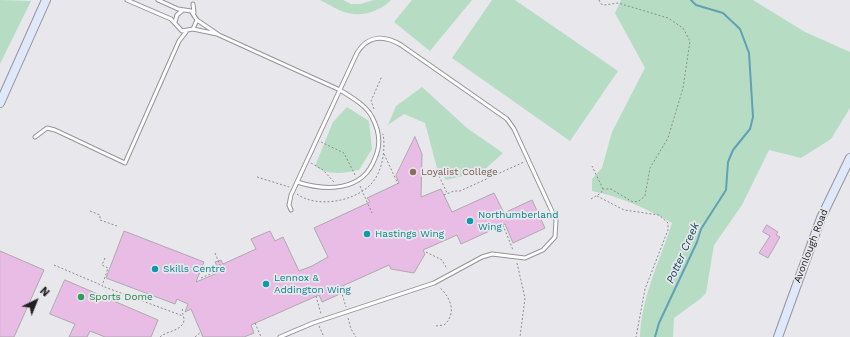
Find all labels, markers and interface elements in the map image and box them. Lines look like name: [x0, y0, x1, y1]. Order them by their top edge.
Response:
place label: Loyalist College: [421, 166, 498, 178]
marker: Loyalist College: [408, 167, 418, 177]
street label: Avonlough Road: [791, 207, 831, 285]
place label: Northumberland Wing: [478, 209, 558, 232]
marker: Northumberland Wing: [465, 216, 475, 226]
water label: Potter Creek: [664, 220, 702, 286]
place label: Hastings Wing: [375, 228, 444, 240]
marker: Hastings Wing: [362, 229, 372, 239]
place label: Skills Centre: [163, 263, 225, 275]
marker: Skills Centre: [150, 264, 160, 274]
place label: Lennox & Addington Wing: [274, 272, 351, 296]
marker: Lennox & Addington Wing: [261, 279, 271, 289]
north arrow: [16, 281, 56, 321]
text: N: [37, 284, 52, 299]
place label: Sports Dome: [89, 291, 153, 303]
marker: Sports Dome: [76, 292, 86, 302]

